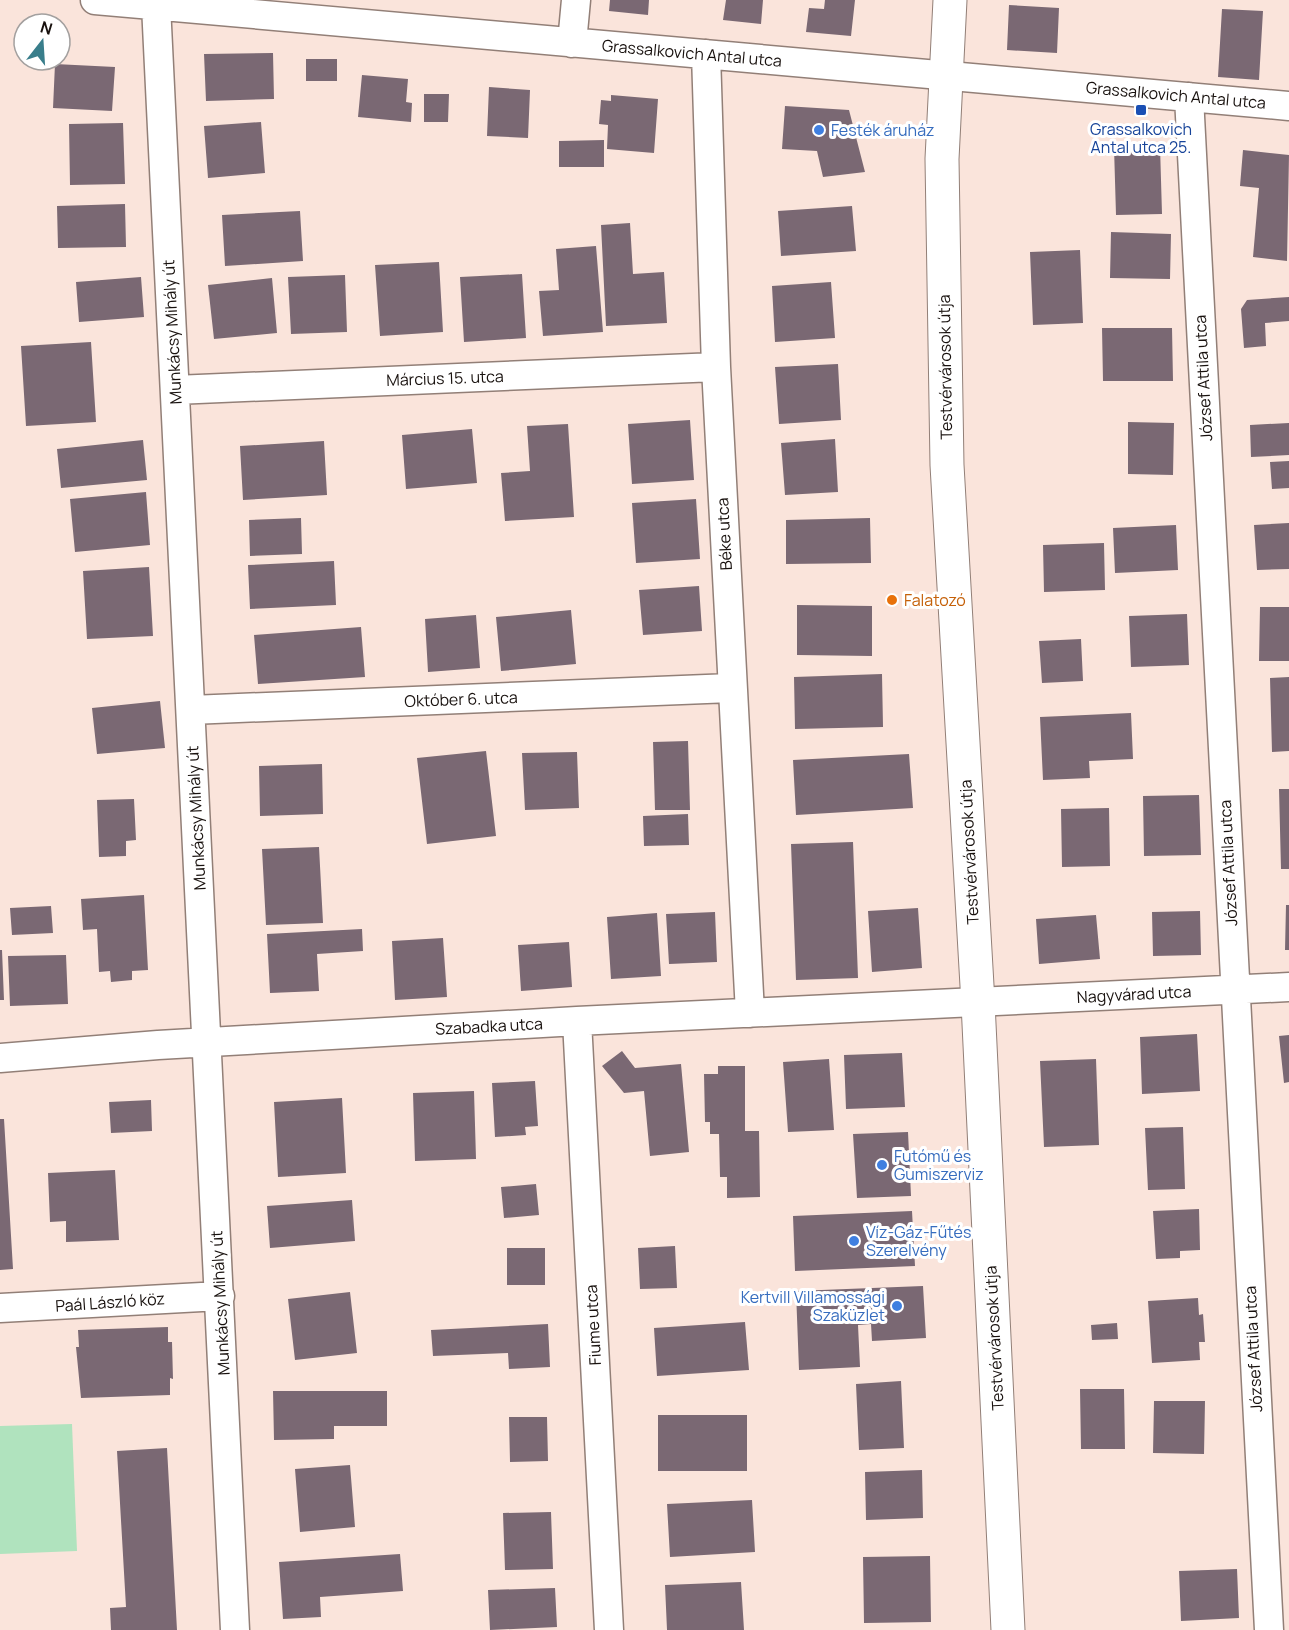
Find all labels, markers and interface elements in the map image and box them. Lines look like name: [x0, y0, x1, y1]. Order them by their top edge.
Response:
north arrow: [12, 12, 72, 72]
text: N: [38, 15, 55, 40]
street label: Grassalkovich Antal utca: [601, 34, 783, 72]
street label: Grassalkovich Antal utca: [1085, 76, 1267, 114]
marker: Grassalkovich Antal utca 25.: [1134, 103, 1148, 117]
place label: Grassalkovich Antal utca 25.: [1090, 118, 1192, 158]
place label: Festék áruház: [831, 119, 935, 141]
marker: Festék áruház: [812, 123, 826, 137]
street label: Munkácsy Mihály út: [157, 259, 187, 405]
street label: Testvérvárosok útja: [933, 294, 957, 440]
street label: József Attila utca: [1189, 314, 1217, 442]
street label: Március 15. utca: [386, 365, 504, 391]
street label: Béke utca: [711, 497, 737, 571]
place label: Falatozó: [904, 589, 966, 611]
marker: Falatozó: [885, 593, 899, 607]
street label: Október 6. utca: [404, 686, 518, 712]
street label: Munkácsy Mihály út: [181, 745, 211, 891]
street label: Testvérvárosok útja: [954, 779, 984, 925]
street label: József Attila utca: [1214, 799, 1242, 927]
street label: Nagyvárad utca: [1076, 980, 1192, 1008]
street label: Szabadka utca: [435, 1012, 543, 1040]
place label: Futómű és Gumiszerviz: [894, 1145, 984, 1185]
marker: Futómű és Gumiszerviz: [875, 1158, 889, 1172]
place label: Víz-Gáz-Fűtés Szerelvény: [866, 1221, 971, 1261]
street label: Munkácsy Mihály út: [205, 1230, 235, 1376]
marker: Víz-Gáz-Fűtés Szerelvény: [847, 1234, 861, 1248]
street label: Testvérvárosok útja: [979, 1265, 1009, 1411]
street label: Fiume utca: [580, 1284, 606, 1366]
street label: József Attila utca: [1239, 1285, 1267, 1413]
place label: Kertvill Villamossági Szaküzlet: [741, 1286, 885, 1326]
street label: Paál László köz: [54, 1287, 166, 1317]
marker: Kertvill Villamossági Szaküzlet: [890, 1299, 904, 1313]

